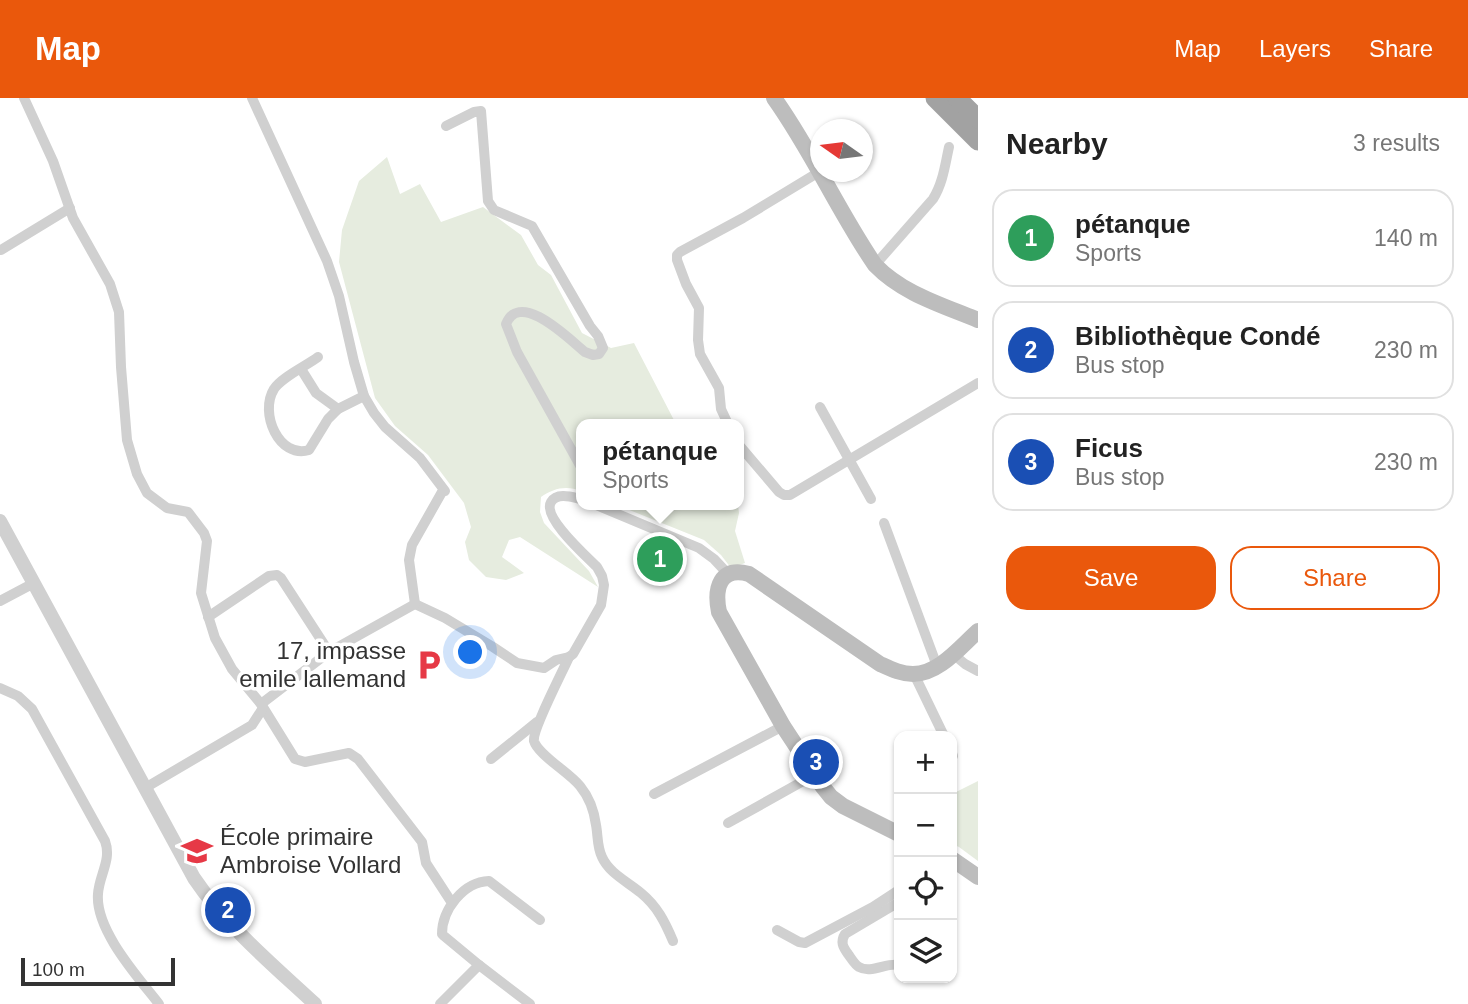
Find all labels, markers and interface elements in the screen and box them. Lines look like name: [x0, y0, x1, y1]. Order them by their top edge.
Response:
text: Map: [35, 30, 101, 67]
text: Map: [1174, 35, 1221, 62]
text: Layers: [1259, 35, 1331, 62]
text: Share: [1369, 35, 1433, 62]
north arrow: [810, 119, 873, 182]
text: Nearby: [1006, 127, 1108, 160]
text: 3 results: [1353, 130, 1440, 156]
text: pétanque: [1075, 209, 1191, 239]
text: 1: [1025, 225, 1037, 251]
text: 140 m: [1374, 225, 1438, 251]
text: Sports: [1075, 240, 1141, 266]
text: Bibliothèque Condé: [1075, 321, 1321, 351]
text: 2: [1025, 337, 1037, 363]
text: 230 m: [1374, 337, 1438, 363]
text: Bus stop: [1075, 352, 1165, 378]
popup: [576, 419, 744, 510]
text: Ficus: [1075, 433, 1143, 463]
text: pétanque: [602, 436, 718, 466]
text: 3: [1025, 449, 1037, 475]
text: 230 m: [1374, 449, 1438, 475]
text: Bus stop: [1075, 464, 1165, 490]
text: Sports: [602, 467, 669, 493]
pin: 1: [637, 533, 683, 585]
button: Save: [1006, 546, 1216, 610]
button: Share: [1230, 546, 1440, 610]
your location: [453, 635, 487, 669]
place label: 17, impasse emile lallemand: [239, 637, 406, 692]
parking icon: 17, impasse emile lallemand: [412, 648, 446, 682]
map controls: [894, 731, 957, 983]
button: +: [894, 731, 957, 794]
pin: 3: [793, 736, 839, 788]
button: −: [894, 794, 957, 857]
place label: École primaire Ambroise Vollard: [220, 823, 401, 878]
school or university icon: École primaire Ambroise Vollard: [180, 834, 214, 868]
button: locate: [894, 857, 957, 920]
pin: 2: [205, 884, 251, 936]
button: layers: [894, 920, 957, 983]
scale bar: [21, 955, 175, 987]
text: 100 m: [32, 959, 85, 980]

